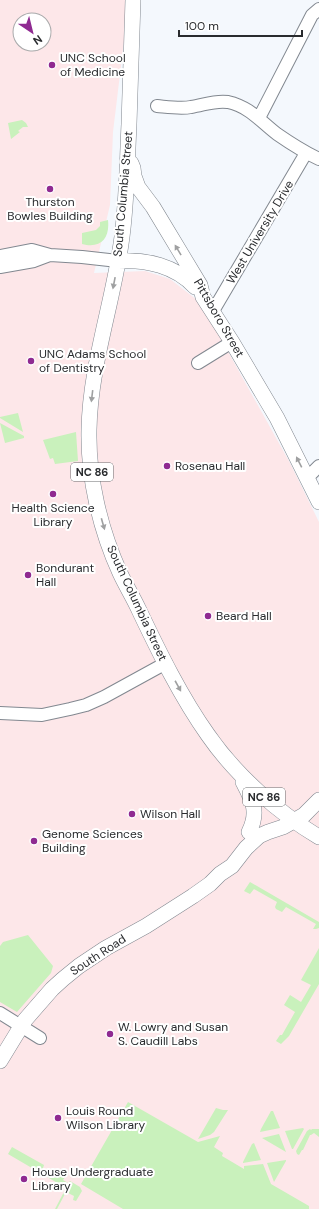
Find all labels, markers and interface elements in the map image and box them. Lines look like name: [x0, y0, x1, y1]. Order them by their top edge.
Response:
north arrow: [12, 12, 52, 52]
scale bar: [179, 12, 302, 38]
text: 100 m: [185, 18, 219, 34]
text: N: [30, 32, 45, 48]
place label: UNC School of Medicine: [60, 50, 126, 80]
marker: UNC School of Medicine: [47, 60, 57, 70]
street label: South Columbia Street: [110, 130, 136, 257]
street label: West University Drive: [223, 177, 297, 287]
marker: Thurston Bowles Building: [45, 184, 55, 194]
place label: Thurston Bowles Building: [7, 194, 93, 224]
one-way arrow: [175, 244, 182, 256]
street label: Pittsboro Street: [190, 276, 248, 361]
one-way arrow: [111, 277, 117, 289]
place label: UNC Adams School of Dentistry: [39, 346, 146, 376]
marker: UNC Adams School of Dentistry: [26, 356, 36, 366]
one-way arrow: [89, 390, 95, 402]
one-way arrow: [296, 456, 302, 468]
place label: Rosenau Hall: [175, 458, 245, 474]
marker: Rosenau Hall: [162, 461, 172, 471]
road number: NC 86: [71, 463, 113, 481]
marker: Health Science Library: [48, 489, 58, 499]
place label: Health Science Library: [11, 500, 95, 530]
one-way arrow: [100, 518, 106, 530]
street label: South Columbia Street: [103, 543, 171, 664]
place label: Bondurant Hall: [36, 560, 94, 590]
marker: Bondurant Hall: [23, 570, 33, 580]
place label: Beard Hall: [216, 608, 272, 624]
marker: Beard Hall: [203, 611, 213, 621]
one-way arrow: [175, 680, 182, 692]
road number: NC 86: [243, 788, 285, 806]
place label: Wilson Hall: [140, 806, 200, 822]
marker: Wilson Hall: [127, 809, 137, 819]
place label: Genome Sciences Building: [42, 826, 143, 856]
marker: Genome Sciences Building: [29, 836, 39, 846]
street label: South Road: [67, 931, 129, 979]
place label: W. Lowry and Susan S. Caudill Labs: [118, 1019, 228, 1049]
marker: W. Lowry and Susan S. Caudill Labs: [105, 1029, 115, 1039]
place label: Louis Round Wilson Library: [66, 1103, 146, 1133]
marker: Louis Round Wilson Library: [53, 1113, 63, 1123]
place label: House Undergraduate Library: [32, 1164, 154, 1194]
marker: House Undergraduate Library: [19, 1174, 29, 1184]

